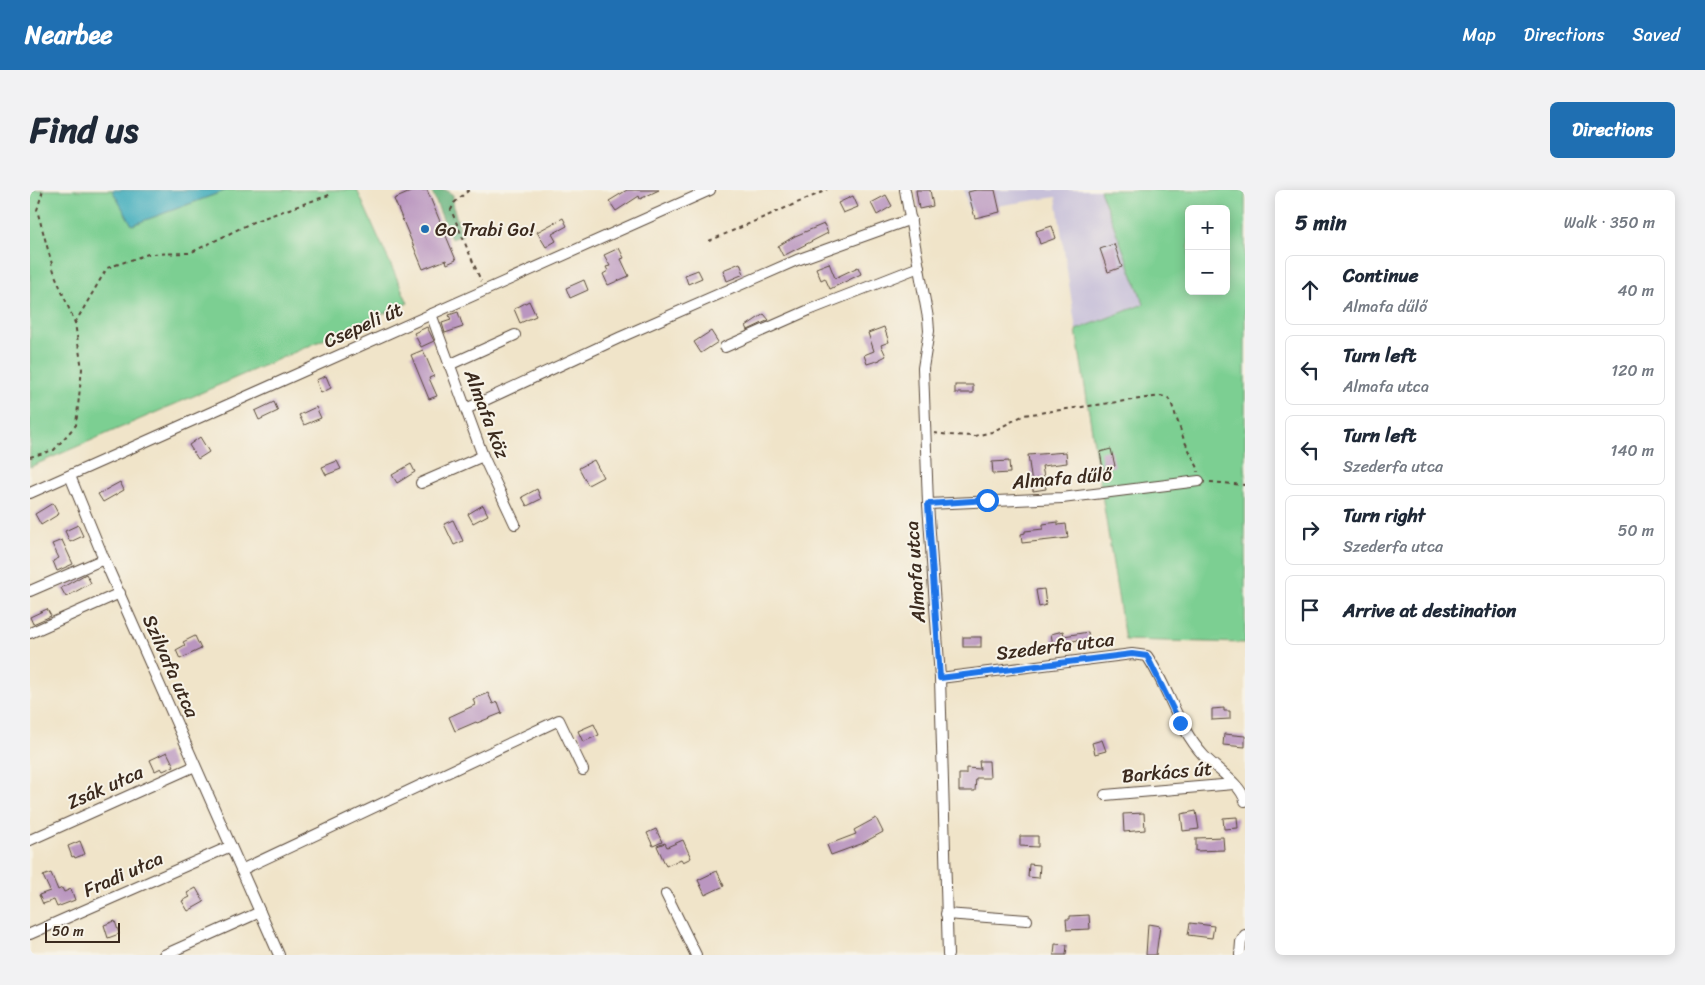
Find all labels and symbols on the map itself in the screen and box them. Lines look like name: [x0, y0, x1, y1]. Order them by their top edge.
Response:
place label: Go Trabi Go!: [435, 213, 535, 246]
marker: Go Trabi Go!: [419, 223, 431, 235]
street label: Csepeli út: [318, 293, 408, 357]
street label: Almafa köz: [454, 364, 520, 464]
street label: Almafa dűlő: [1010, 457, 1115, 499]
route start: [976, 489, 999, 512]
street label: Almafa utca: [895, 519, 935, 625]
street label: Szilvafa utca: [133, 609, 209, 724]
street label: Szederfa utca: [994, 622, 1116, 670]
route end: [1169, 712, 1192, 735]
street label: Barkács út: [1120, 752, 1214, 792]
street label: Zsák utca: [62, 755, 149, 818]
street label: Fradi utca: [78, 842, 169, 906]
scale bar: [45, 920, 120, 943]

